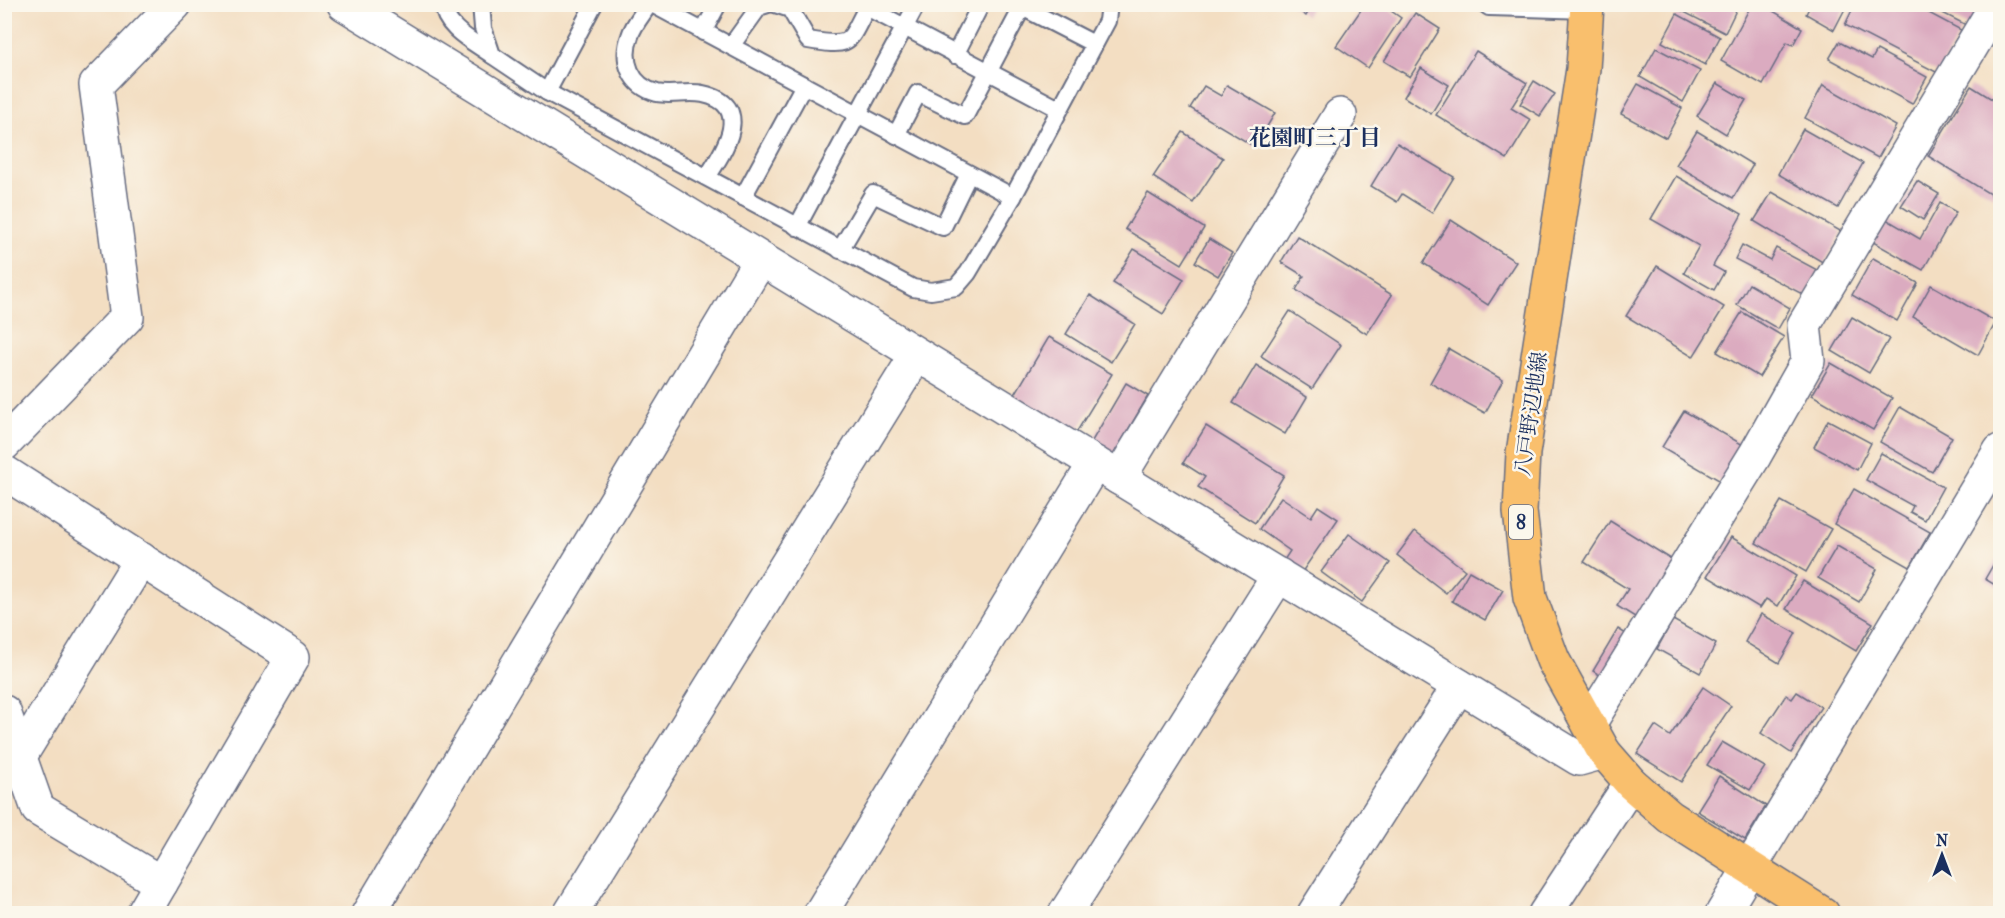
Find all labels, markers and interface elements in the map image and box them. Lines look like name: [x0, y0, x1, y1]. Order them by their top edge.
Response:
district label: 花園町三丁目: [1249, 125, 1381, 151]
street label: 八戸野辺地線: [1510, 350, 1552, 478]
road number: 8: [1509, 505, 1533, 539]
north arrow: [1912, 825, 1972, 885]
text: N: [1936, 831, 1949, 850]

